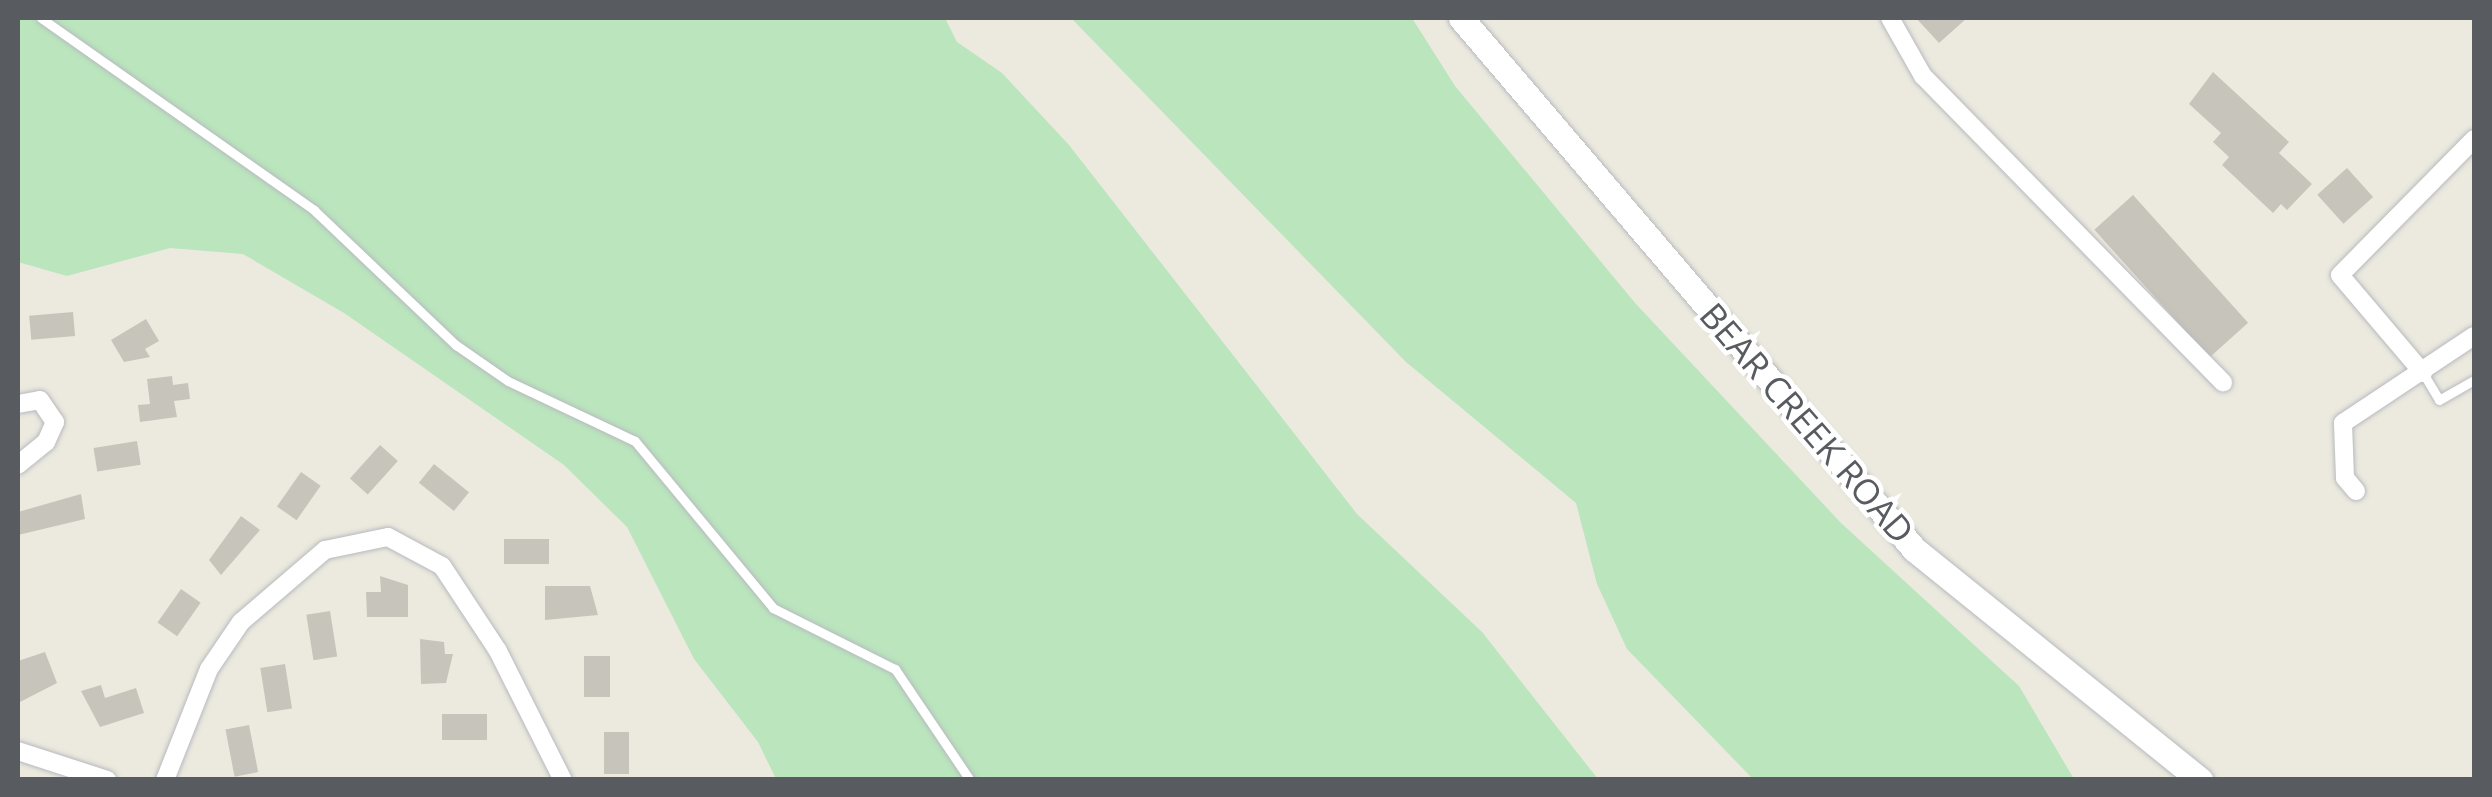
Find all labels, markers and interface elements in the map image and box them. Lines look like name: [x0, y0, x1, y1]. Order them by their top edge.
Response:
street label: BEAR CREEK ROAD: [1691, 294, 1923, 552]

